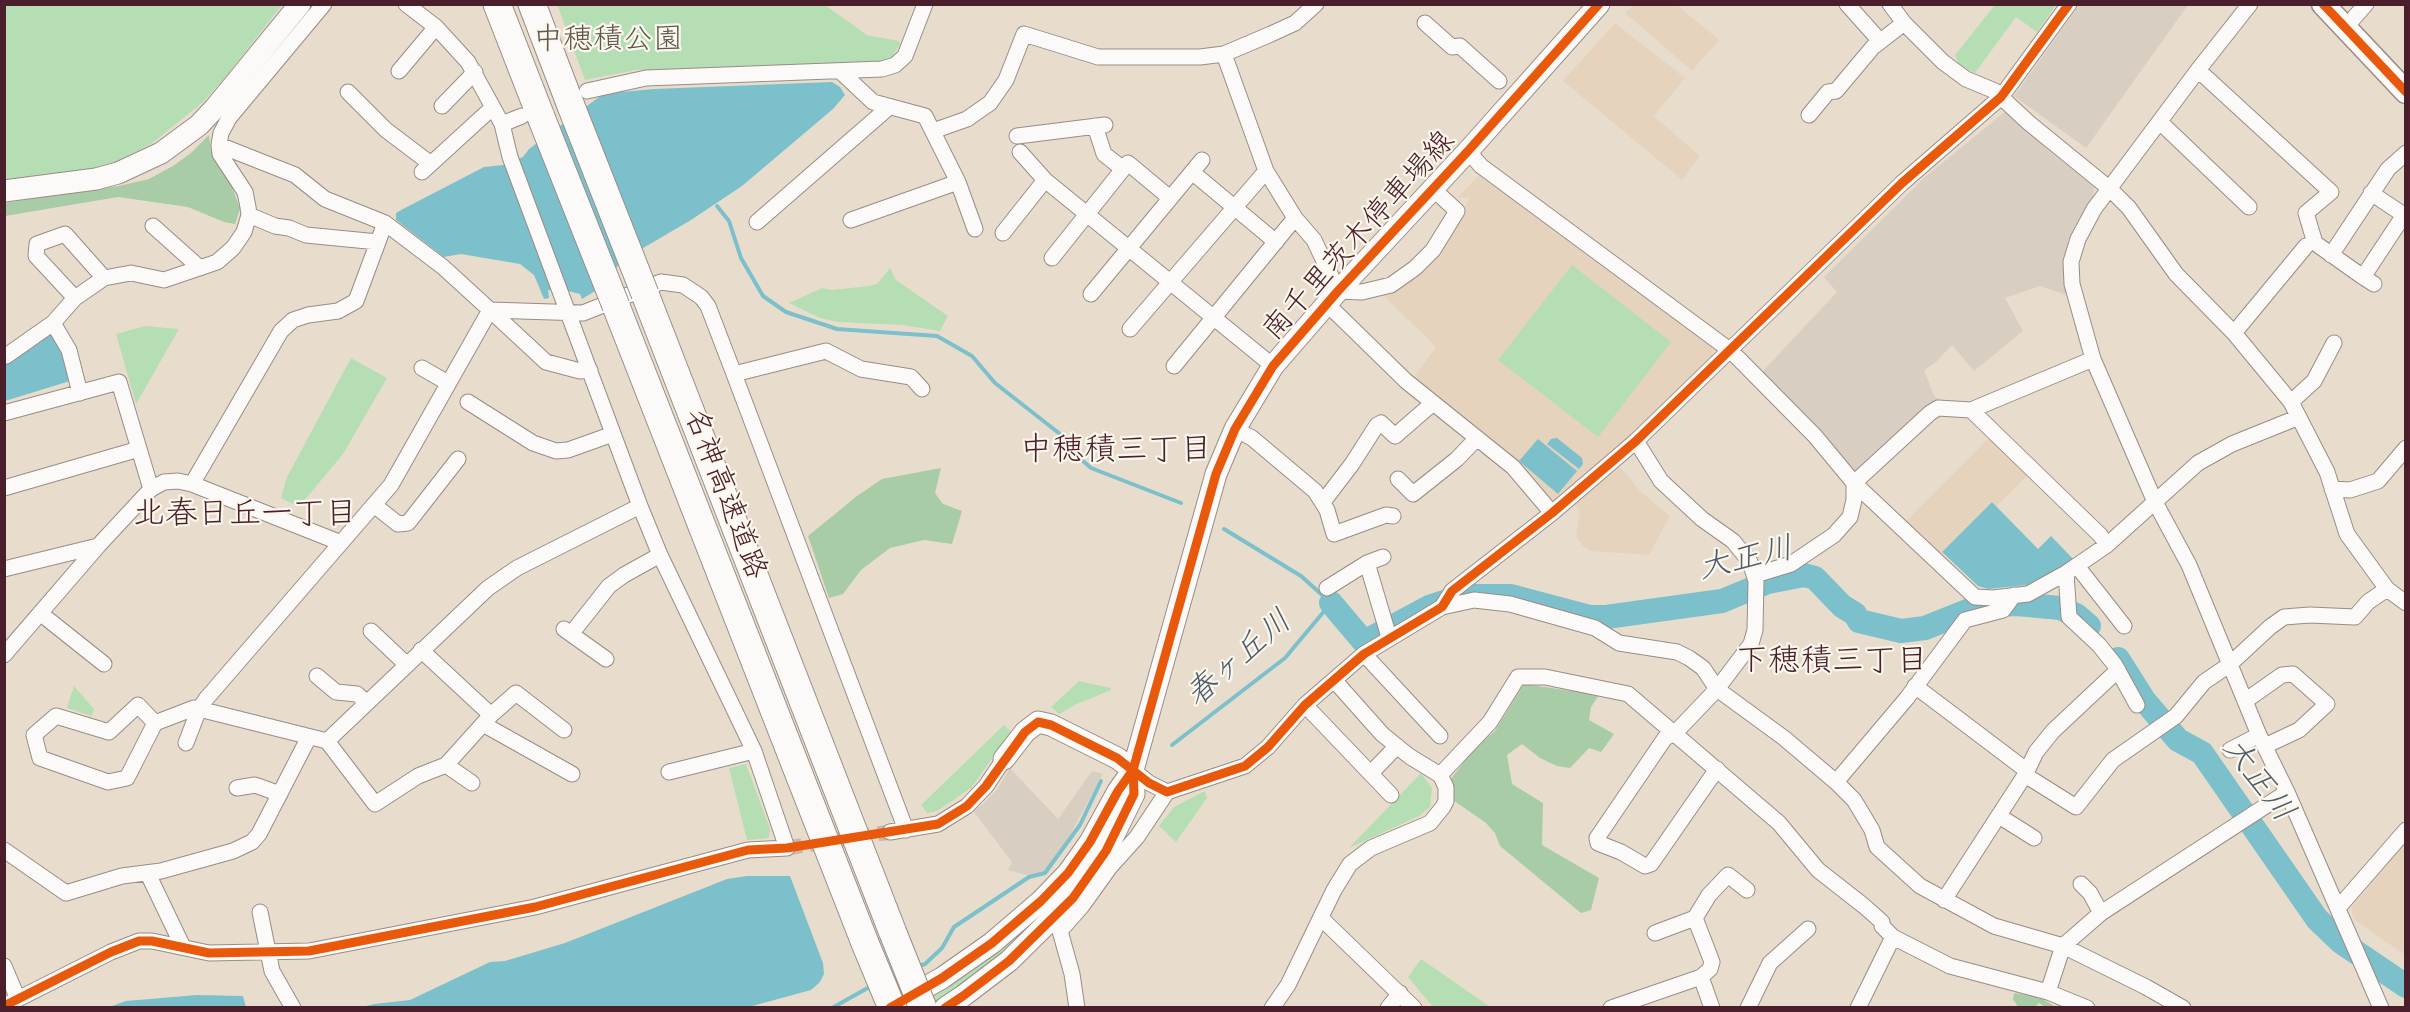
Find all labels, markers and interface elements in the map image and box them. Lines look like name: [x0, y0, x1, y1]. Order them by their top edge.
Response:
park label: 中穂積公園: [533, 22, 683, 58]
street label: 南千里茨木停車場線: [1255, 124, 1463, 348]
street label: 名神高速道路: [676, 404, 774, 584]
district label: 中穂積三丁目: [1020, 432, 1212, 470]
district label: 北春日丘一丁目: [133, 496, 357, 534]
water label: 大正川: [1695, 529, 1797, 589]
water label: 春ヶ丘川: [1178, 603, 1300, 715]
district label: 下穂積三丁目: [1736, 643, 1928, 681]
water label: 大正川: [2214, 730, 2302, 830]

